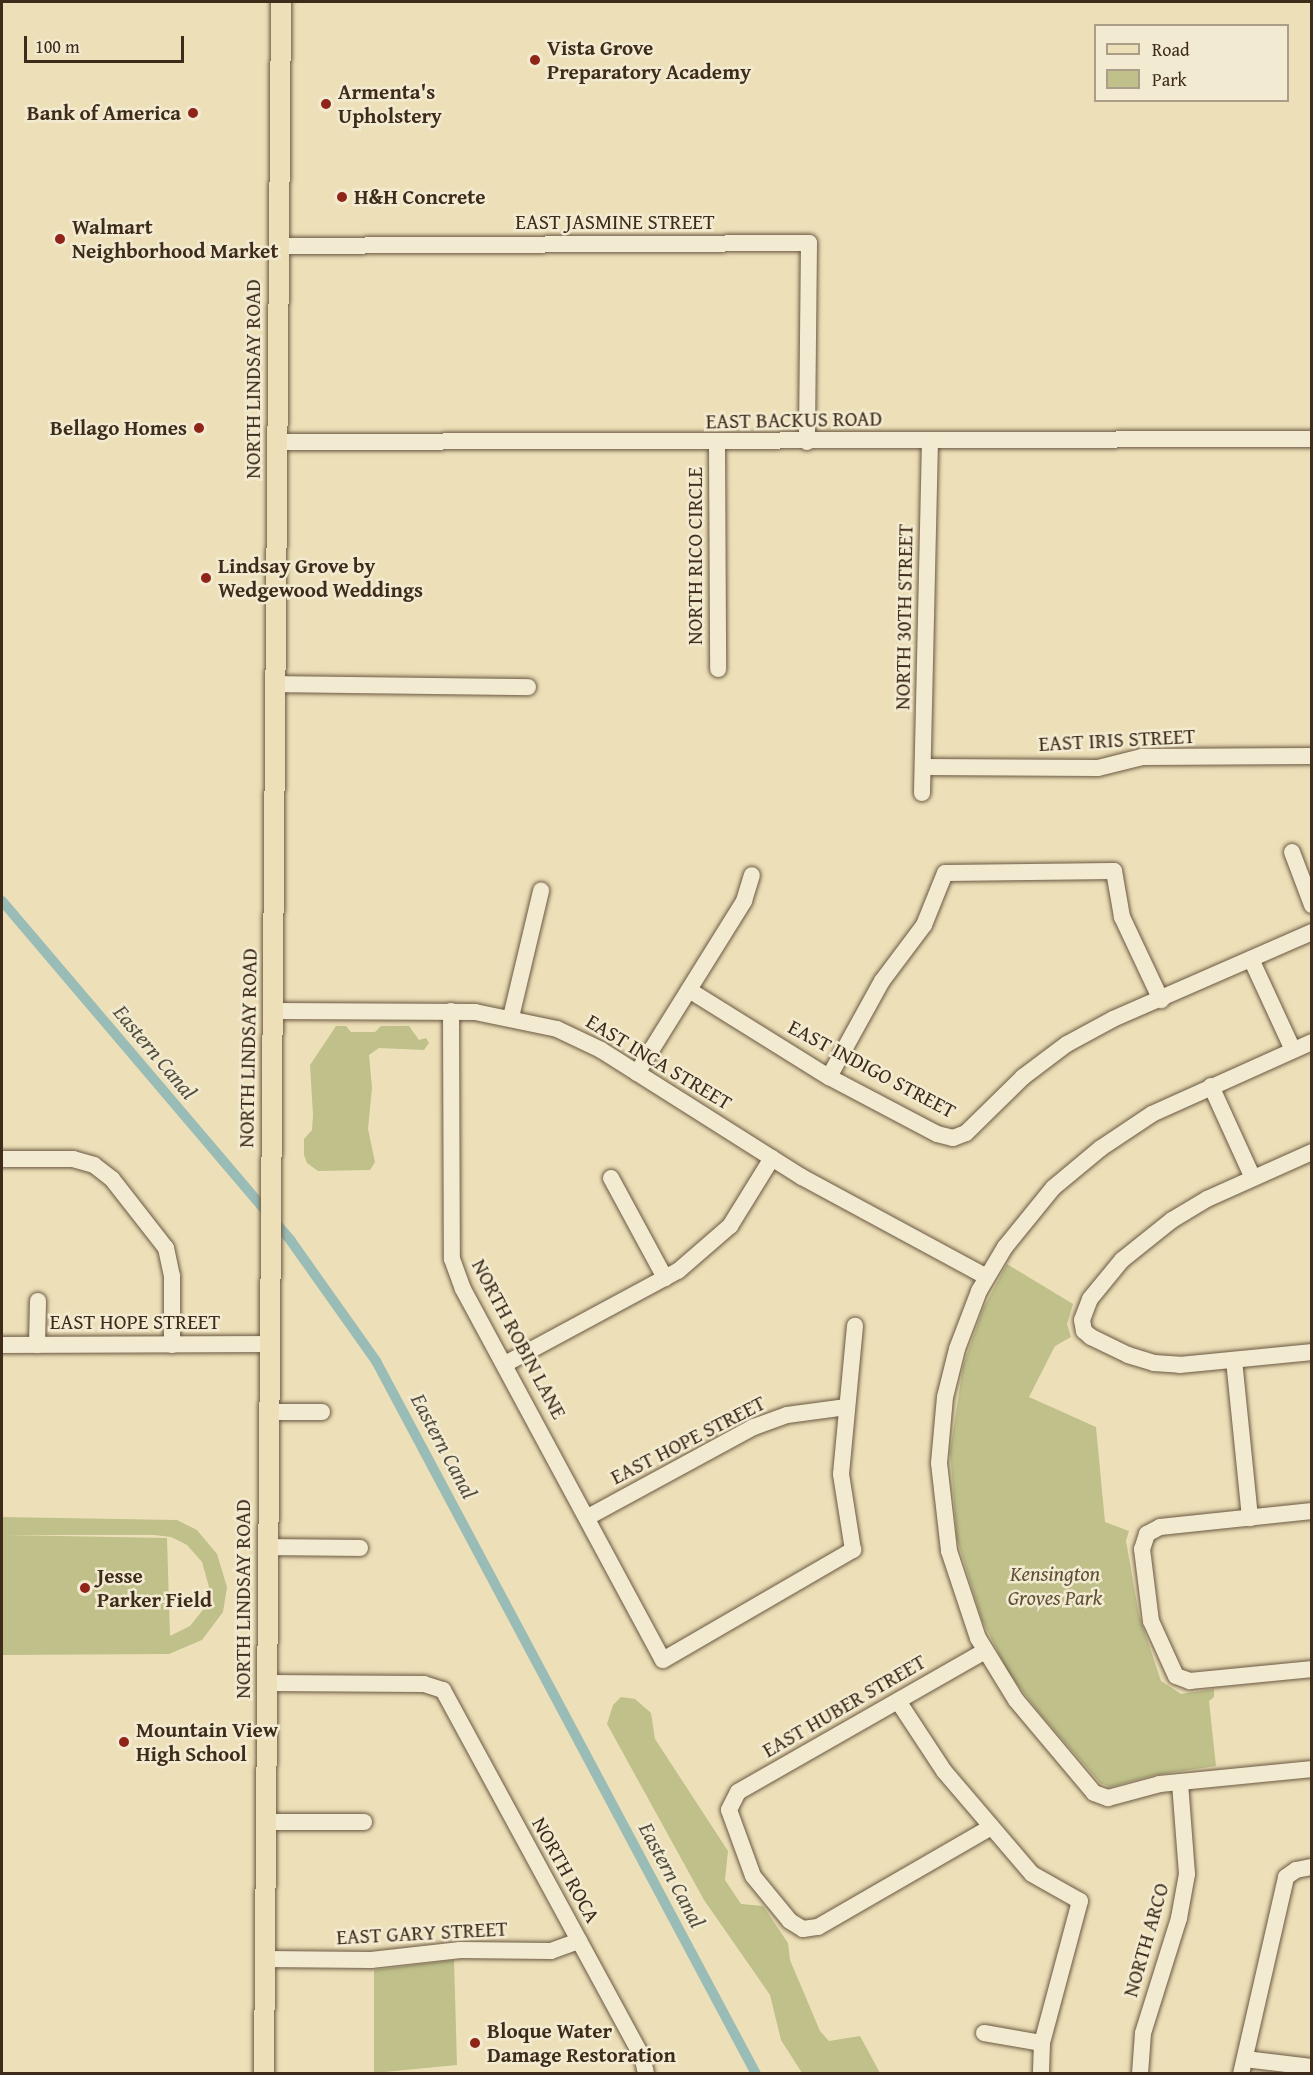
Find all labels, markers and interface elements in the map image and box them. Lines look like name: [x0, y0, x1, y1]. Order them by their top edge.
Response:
scale bar: [27, 24, 188, 62]
legend: [1094, 24, 1289, 102]
text: 100 m: [35, 33, 80, 60]
place label: Vista Grove Preparatory Academy: [547, 35, 751, 85]
text: Road: [1152, 36, 1190, 63]
marker: Vista Grove Preparatory Academy: [528, 53, 542, 67]
text: Park: [1152, 66, 1187, 93]
place label: Armenta's Upholstery: [338, 79, 442, 129]
marker: Armenta's Upholstery: [319, 97, 333, 111]
place label: Bank of America: [27, 100, 181, 126]
marker: Bank of America: [186, 106, 200, 120]
place label: H&H Concrete: [354, 184, 486, 210]
marker: H&H Concrete: [335, 190, 349, 204]
street label: EAST JASMINE STREET: [515, 209, 715, 235]
place label: Walmart Neighborhood Market: [72, 214, 278, 264]
marker: Walmart Neighborhood Market: [53, 232, 67, 246]
street label: NORTH LINDSAY ROAD: [240, 279, 266, 479]
street label: EAST BACKUS ROAD: [705, 406, 883, 434]
place label: Bellago Homes: [50, 415, 187, 441]
marker: Bellago Homes: [192, 421, 206, 435]
street label: NORTH RICO CIRCLE: [682, 467, 708, 645]
street label: NORTH 30TH STREET: [890, 524, 918, 710]
place label: Lindsay Grove by Wedgewood Weddings: [218, 553, 423, 603]
marker: Lindsay Grove by Wedgewood Weddings: [199, 571, 213, 585]
street label: EAST IRIS STREET: [1038, 723, 1196, 757]
street label: NORTH LINDSAY ROAD: [234, 948, 262, 1148]
water label: Eastern Canal: [108, 999, 202, 1105]
street label: EAST INCA STREET: [582, 1009, 736, 1115]
street label: EAST INDIGO STREET: [784, 1014, 960, 1124]
street label: NORTH ROBIN LANE: [466, 1255, 572, 1423]
street label: EAST HOPE STREET: [50, 1309, 220, 1335]
water label: Eastern Canal: [405, 1389, 483, 1503]
street label: EAST HOPE STREET: [606, 1390, 770, 1490]
street label: NORTH LINDSAY ROAD: [230, 1499, 256, 1699]
park label: Kensington Groves Park: [1008, 1561, 1102, 1611]
place label: Jesse Parker Field: [97, 1563, 212, 1613]
marker: Jesse Parker Field: [78, 1581, 92, 1595]
street label: EAST HUBER STREET: [758, 1649, 930, 1763]
place label: Mountain View High School: [136, 1717, 278, 1767]
marker: Mountain View High School: [117, 1735, 131, 1749]
street label: NORTH ROCA: [527, 1813, 605, 1927]
water label: Eastern Canal: [633, 1818, 711, 1932]
street label: NORTH ARCO: [1118, 1880, 1174, 2000]
street label: EAST GARY STREET: [336, 1916, 508, 1950]
place label: Bloque Water Damage Restoration: [487, 2018, 676, 2068]
marker: Bloque Water Damage Restoration: [468, 2036, 482, 2050]

